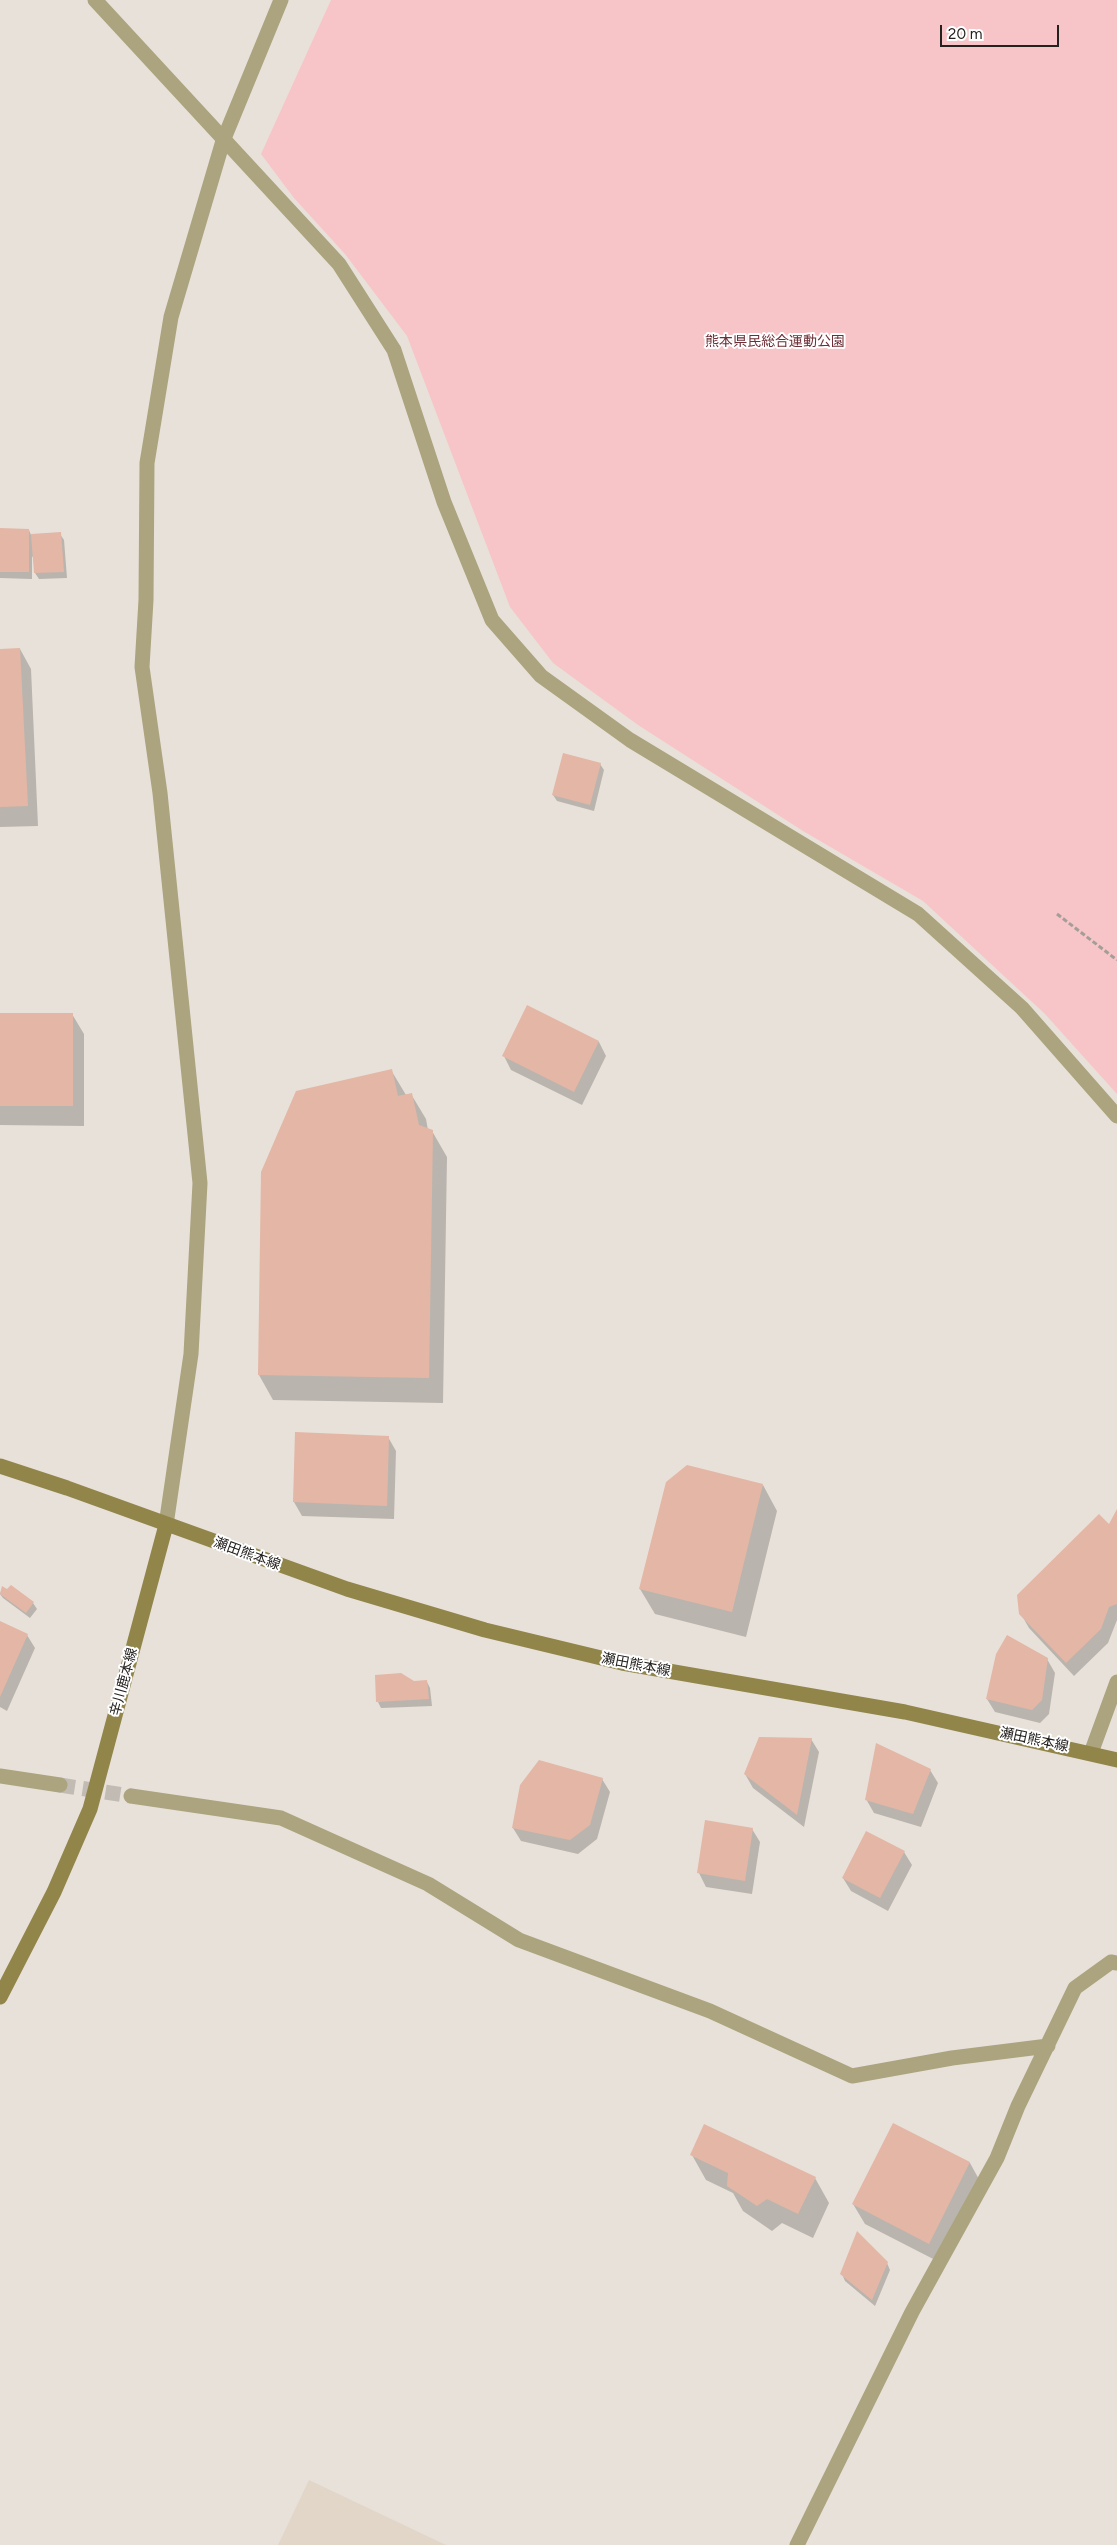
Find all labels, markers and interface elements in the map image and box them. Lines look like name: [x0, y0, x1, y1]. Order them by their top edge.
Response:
scale bar: [942, 15, 1061, 47]
text: 20 m: [948, 25, 982, 43]
park label: 熊本県民総合運動公園: [705, 334, 845, 350]
street label: 瀬田熊本線: [211, 1534, 283, 1574]
street label: 辛川鹿本線: [107, 1646, 141, 1718]
street label: 瀬田熊本線: [600, 1650, 672, 1680]
street label: 瀬田熊本線: [998, 1725, 1070, 1755]

